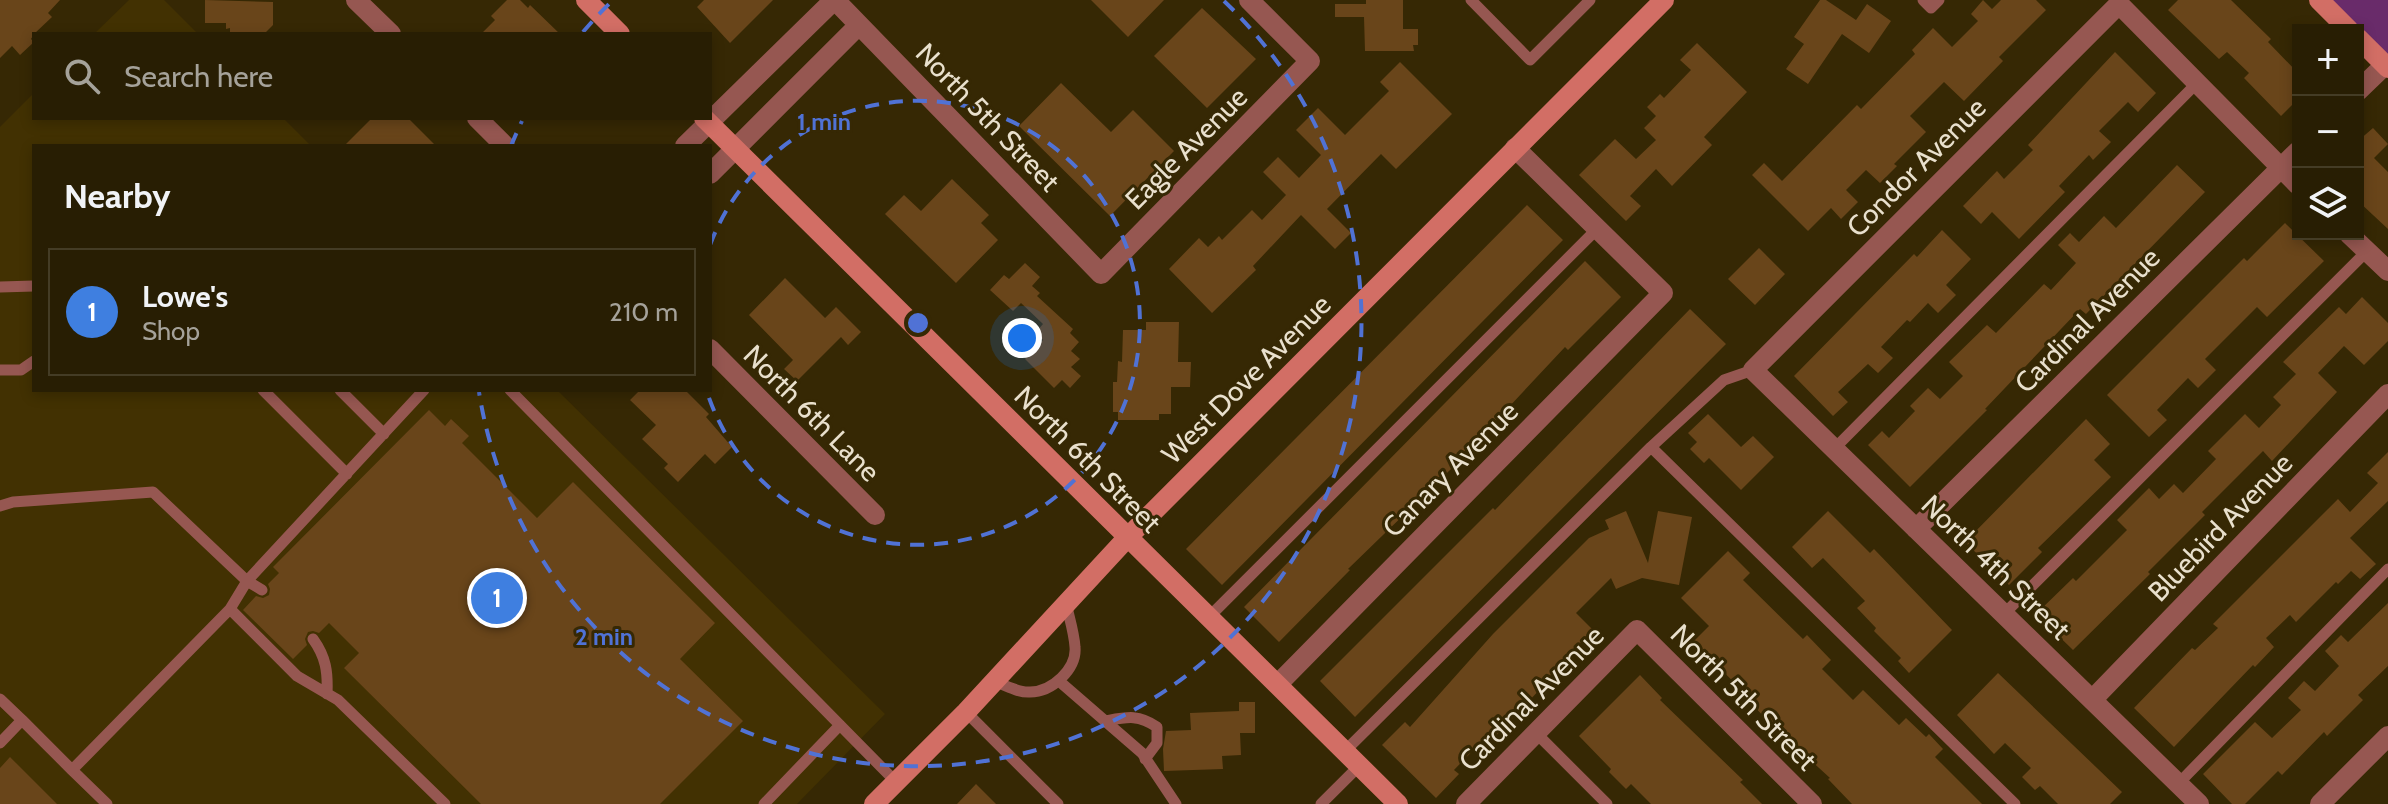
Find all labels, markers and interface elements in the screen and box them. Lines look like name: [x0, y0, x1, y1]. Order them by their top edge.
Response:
map controls: [2292, 24, 2364, 240]
button: +: [2292, 24, 2364, 96]
search box: [32, 32, 712, 120]
street label: North 5th Street: [909, 36, 1067, 198]
icon: search: [60, 54, 104, 98]
text: Search here: [124, 58, 273, 95]
street label: Eagle Avenue: [1118, 80, 1254, 216]
street label: Condor Avenue: [1839, 90, 1993, 244]
button: −: [2292, 96, 2364, 168]
text: 1 min: [797, 107, 851, 136]
button: layers: [2292, 168, 2364, 240]
text: Nearby: [64, 175, 171, 217]
street label: Cardinal Avenue: [2007, 240, 2167, 400]
text: Lowe's: [142, 278, 228, 315]
street label: West Dove Avenue: [1154, 287, 1338, 471]
text: 1: [87, 296, 97, 328]
text: 210 m: [609, 296, 678, 328]
centre of rings: [904, 309, 932, 337]
text: Shop: [142, 315, 200, 347]
your location: [1002, 318, 1042, 358]
street label: North 6th Lane: [737, 338, 887, 488]
street label: North 6th Street: [1008, 379, 1168, 539]
street label: Canary Avenue: [1375, 394, 1525, 544]
street label: Bluebird Avenue: [2141, 446, 2299, 608]
street label: North 4th Street: [1915, 488, 2077, 646]
pin: 1: [471, 568, 523, 628]
street label: North 5th Street: [1664, 617, 1824, 777]
street label: Cardinal Avenue: [1451, 618, 1611, 778]
text: 2 min: [575, 622, 633, 651]

